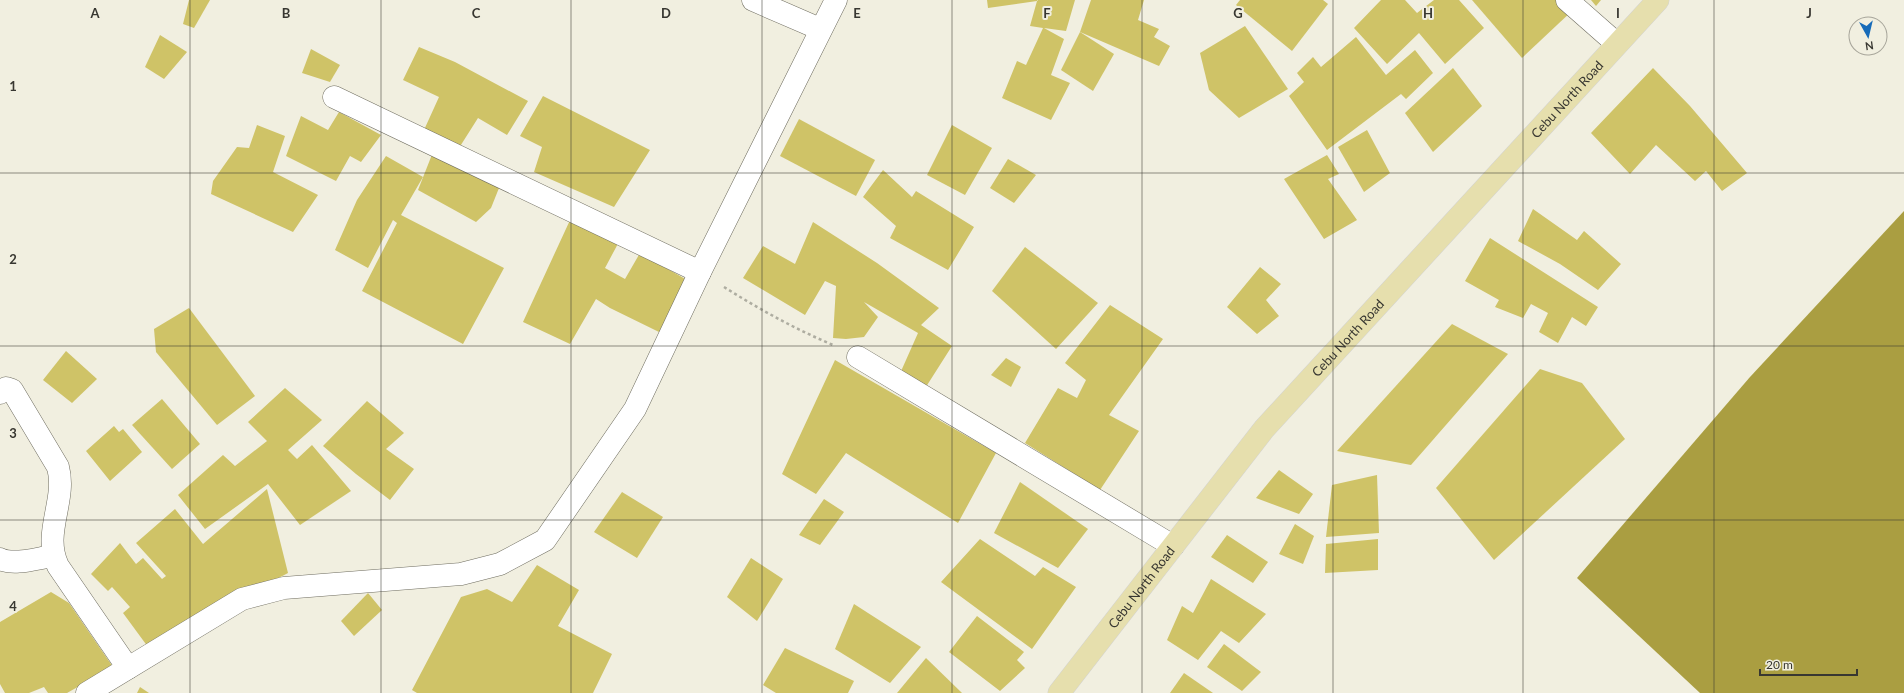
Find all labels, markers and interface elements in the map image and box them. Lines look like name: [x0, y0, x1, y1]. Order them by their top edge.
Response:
text: A: [89, 5, 100, 21]
text: B: [282, 5, 291, 21]
text: C: [472, 5, 481, 21]
text: D: [661, 5, 671, 21]
text: E: [853, 5, 861, 21]
text: F: [1043, 5, 1051, 21]
text: G: [1233, 5, 1243, 21]
text: H: [1423, 5, 1433, 21]
text: I: [1616, 5, 1620, 21]
text: J: [1806, 5, 1812, 21]
north arrow: [1848, 16, 1888, 56]
text: N: [1864, 39, 1875, 53]
street label: Cebu North Road: [1527, 57, 1606, 141]
text: 1: [9, 78, 17, 94]
text: 2: [9, 251, 17, 267]
street label: Cebu North Road: [1308, 296, 1387, 380]
text: 3: [9, 425, 17, 441]
street label: Cebu North Road: [1104, 543, 1178, 631]
text: 4: [9, 598, 17, 614]
scale bar: [1760, 651, 1857, 677]
text: 20 m: [1766, 657, 1793, 672]

